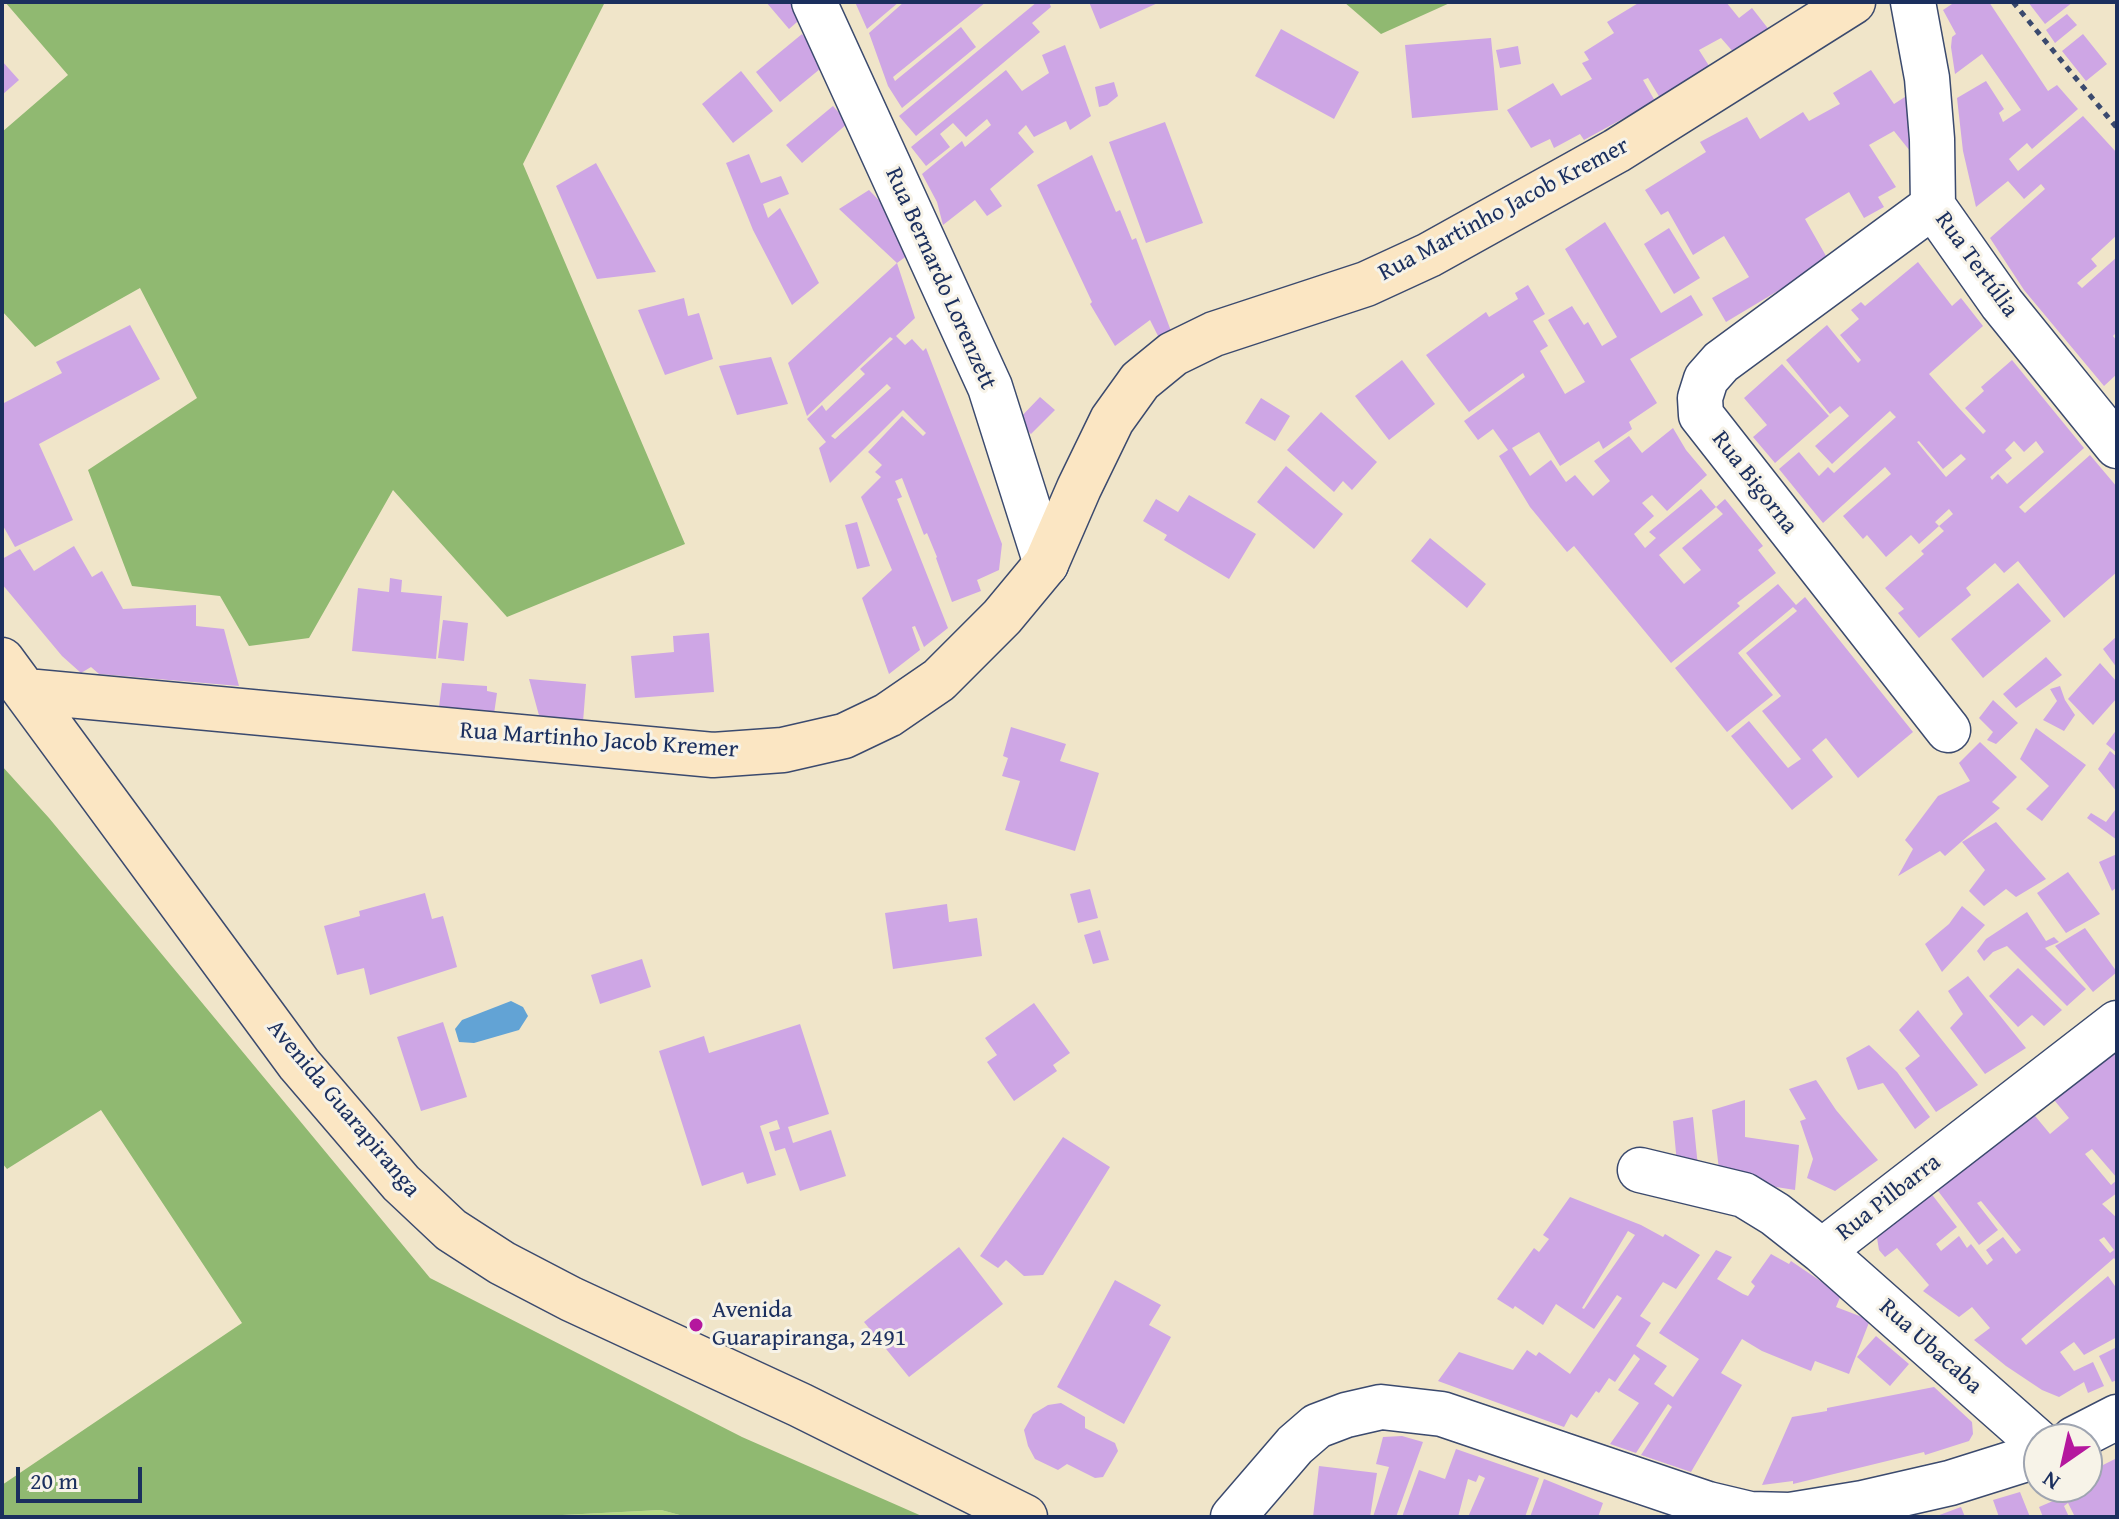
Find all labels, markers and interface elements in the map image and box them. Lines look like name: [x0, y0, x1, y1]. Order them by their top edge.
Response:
street label: Rua Martinho Jacob Kremer: [1374, 132, 1634, 288]
street label: Rua Bernardo Lorenzett: [878, 164, 1002, 394]
street label: Rua Tertúlia: [1928, 207, 2024, 323]
street label: Rua Bigorna: [1705, 426, 1803, 540]
street label: Rua Martinho Jacob Kremer: [459, 717, 739, 765]
street label: Avenida Guarapiranga: [260, 1014, 426, 1204]
street label: Rua Pilbarra: [1831, 1148, 1947, 1248]
street label: Rua Ubacaba: [1873, 1293, 1987, 1401]
place label: Avenida Guarapiranga, 2491: [712, 1297, 906, 1353]
marker: Avenida Guarapiranga, 2491: [687, 1316, 705, 1334]
north arrow: [2023, 1423, 2103, 1503]
scale bar: [20, 1451, 146, 1501]
text: 20 m: [30, 1463, 78, 1498]
text: N: [2036, 1464, 2066, 1499]

